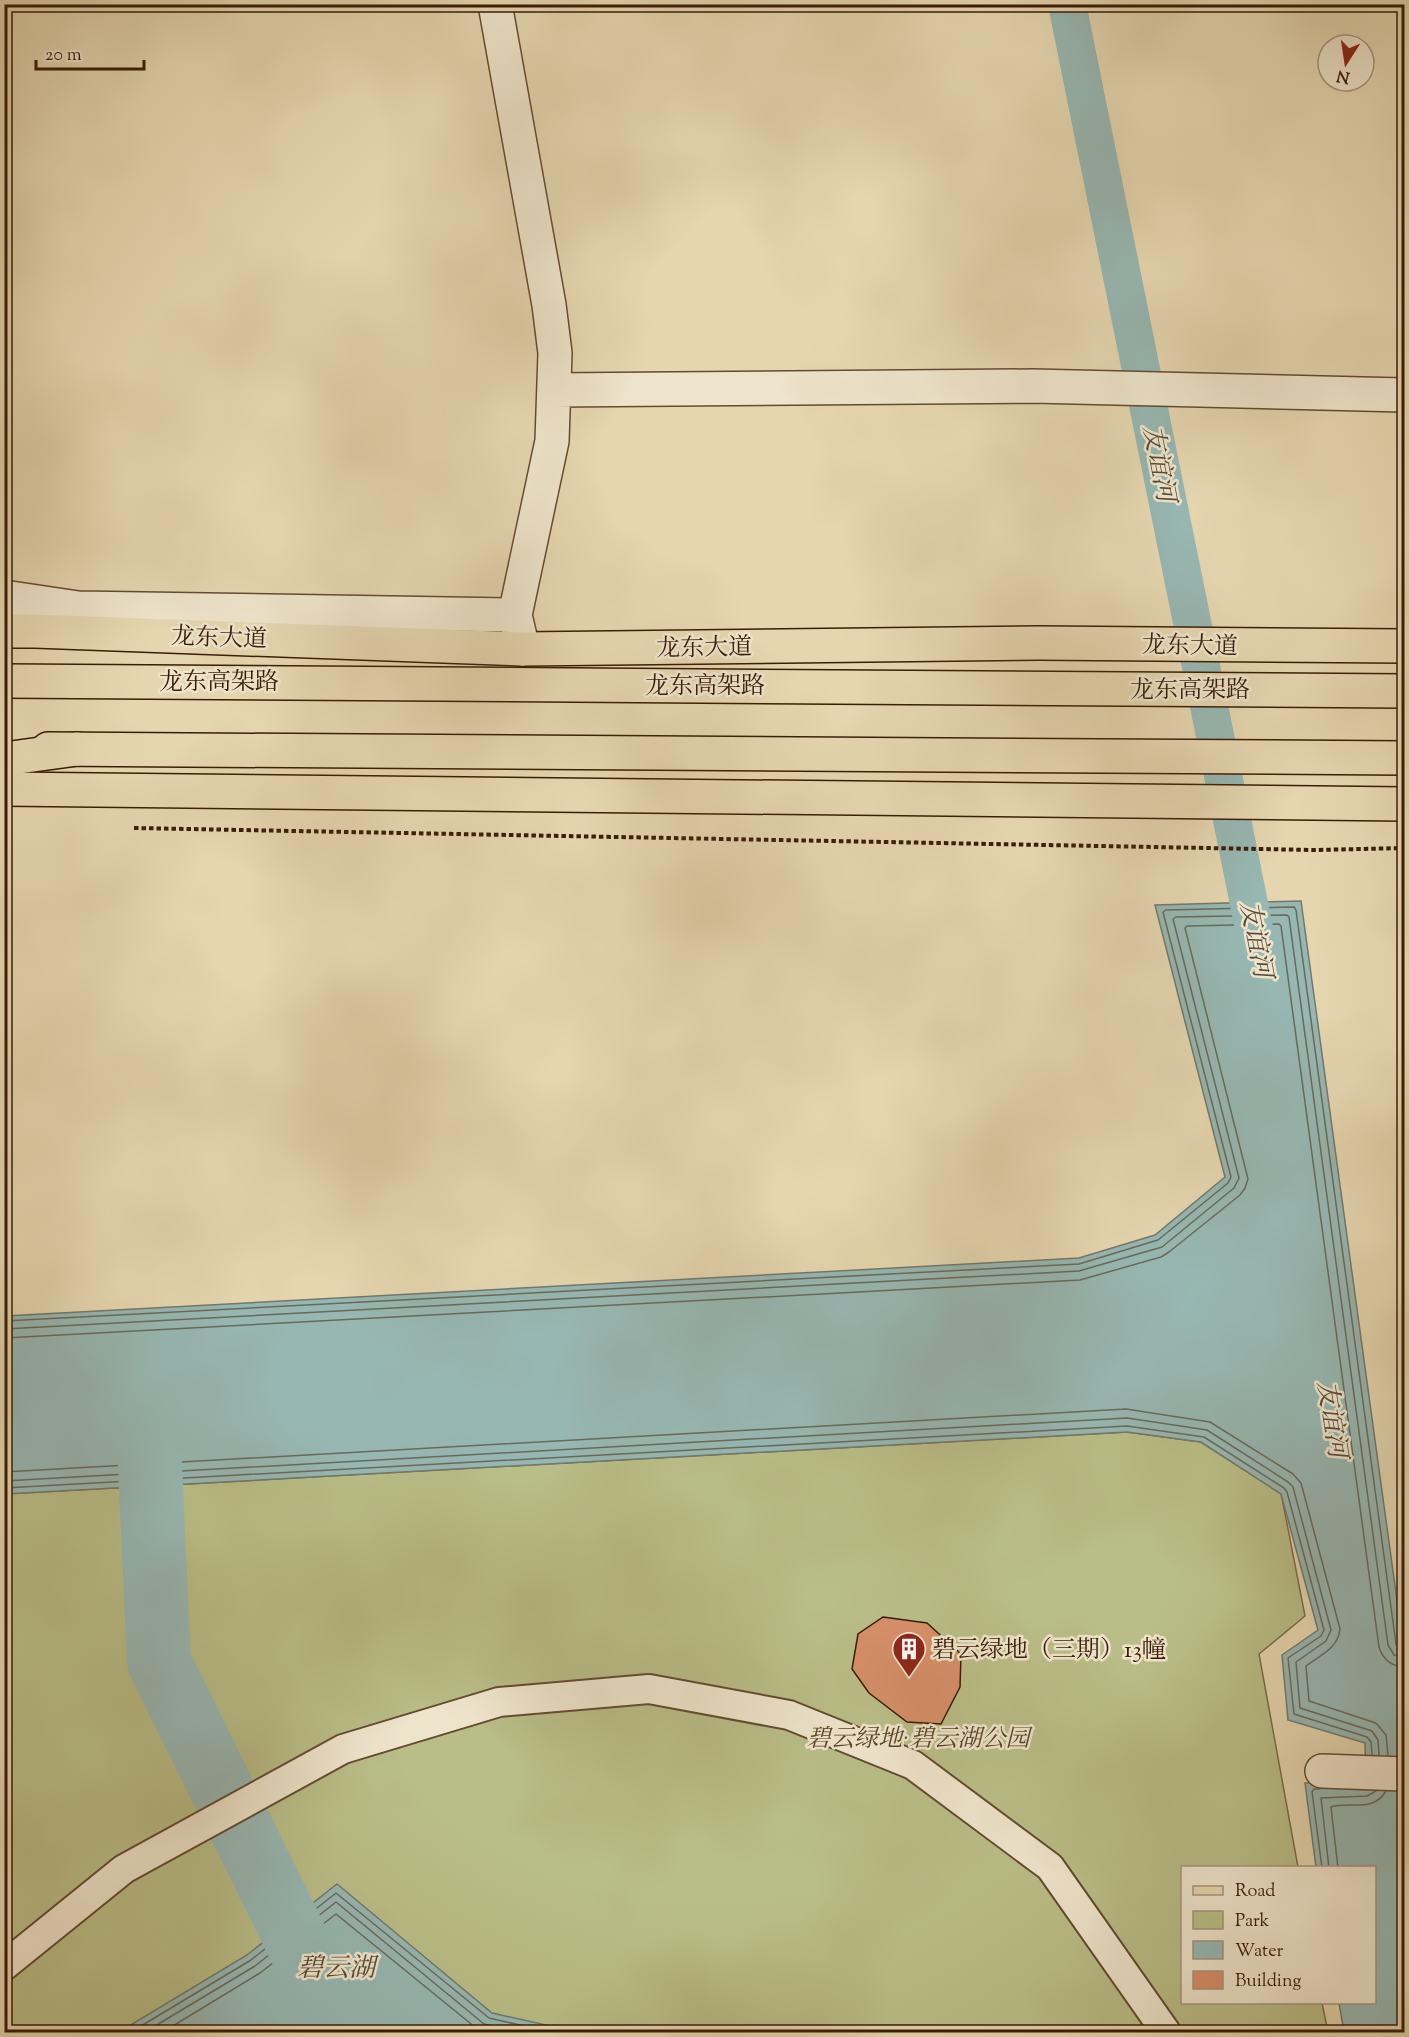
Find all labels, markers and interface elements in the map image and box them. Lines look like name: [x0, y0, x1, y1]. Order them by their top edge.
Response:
scale bar: [36, 33, 144, 71]
north arrow: [1316, 33, 1376, 93]
text: 20 m: [45, 43, 82, 69]
text: N: [1335, 63, 1352, 88]
water label: 友谊河: [1132, 422, 1184, 509]
street label: 龙东大道: [170, 620, 267, 658]
street label: 龙东大道: [1142, 629, 1238, 665]
street label: 龙东大道: [656, 631, 752, 667]
street label: 龙东高架路: [159, 666, 279, 700]
street label: 龙东高架路: [645, 670, 765, 704]
street label: 龙东高架路: [1130, 674, 1250, 708]
water label: 友谊河: [1229, 898, 1281, 985]
water label: 友谊河: [1306, 1378, 1356, 1465]
building icon: 碧云绿地（三期）13幢: [891, 1631, 927, 1678]
place label: 碧云绿地（三期）13幢: [932, 1634, 1166, 1668]
park label: 碧云绿地·碧云湖公园: [806, 1723, 1034, 1757]
legend: [1181, 1866, 1376, 2004]
text: Road: [1235, 1879, 1275, 1905]
text: Park: [1235, 1909, 1270, 1935]
text: Water: [1235, 1939, 1284, 1965]
water label: 碧云湖: [297, 1951, 379, 1988]
text: Building: [1235, 1969, 1301, 1995]

